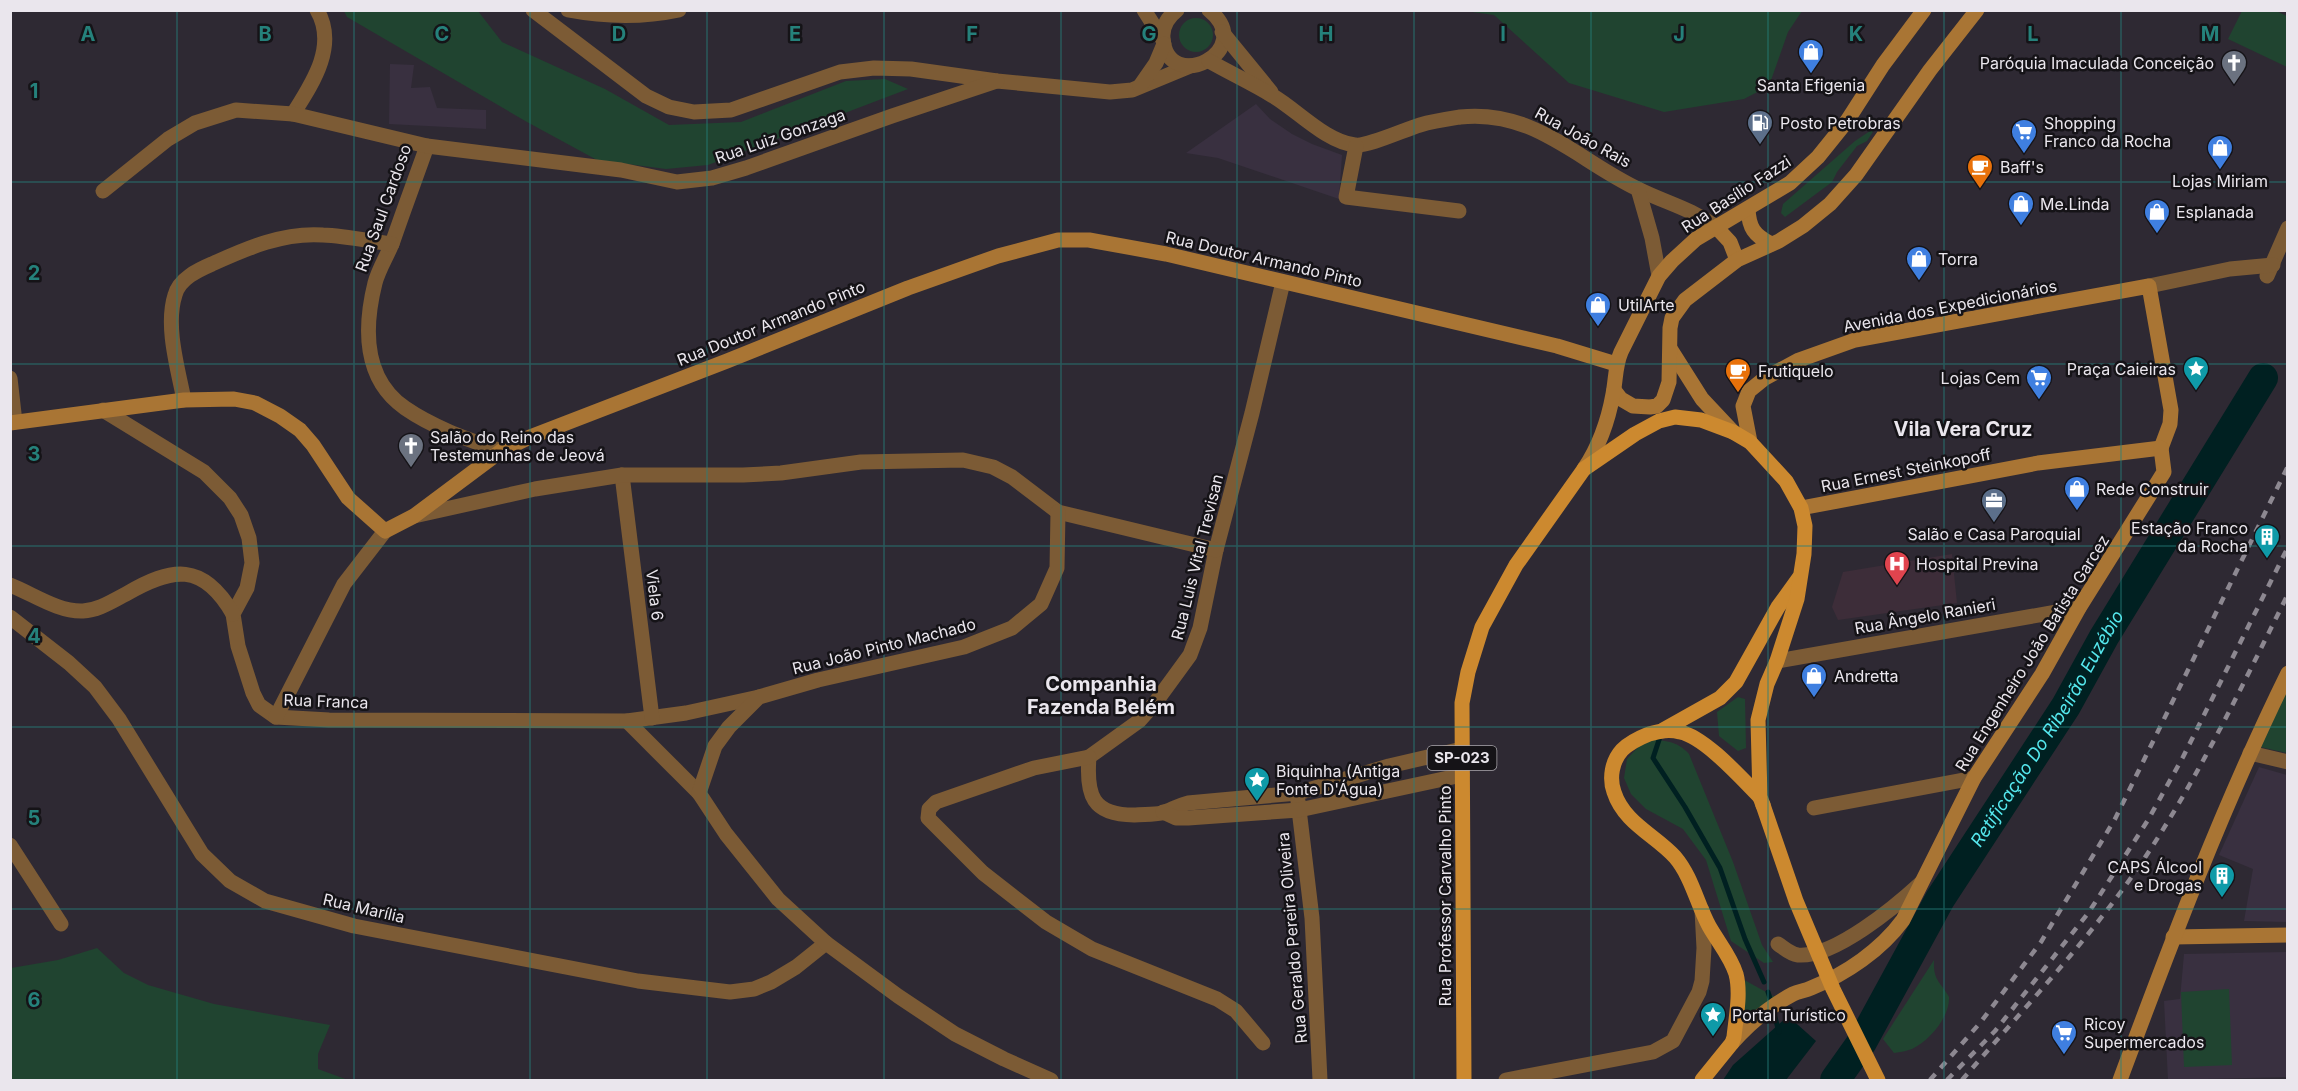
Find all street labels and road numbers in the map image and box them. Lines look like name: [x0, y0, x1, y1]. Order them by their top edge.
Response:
street label: Rua João Rais: [1531, 102, 1635, 172]
street label: Rua Luiz Gonzaga: [712, 104, 848, 168]
street label: Rua Saul Cardoso: [351, 142, 415, 274]
street label: Rua Basílio Fazzi: [1678, 151, 1794, 237]
street label: Rua Doutor Armando Pinto: [1164, 227, 1364, 291]
street label: Avenida dos Expedicionários: [1841, 275, 2059, 337]
street label: Rua Doutor Armando Pinto: [674, 276, 868, 370]
street label: Rua Ernest Steinkopoff: [1819, 444, 1993, 496]
street label: Rua Luis Vital Trevisan: [1167, 472, 1227, 642]
street label: Rua Engenheiro João Batista Garcez: [1951, 531, 2113, 775]
street label: Viela 6: [642, 568, 668, 622]
street label: Rua Ângelo Ranieri: [1853, 594, 1997, 638]
street label: Rua João Pinto Machado: [790, 614, 978, 678]
street label: Rua Franca: [283, 690, 369, 712]
road number: SP-023: [1428, 746, 1496, 770]
street label: Rua Professor Carvalho Pinto: [1435, 785, 1455, 1007]
street label: Rua Geraldo Pereira Oliveira: [1273, 831, 1311, 1045]
street label: Rua Marília: [321, 889, 407, 927]

